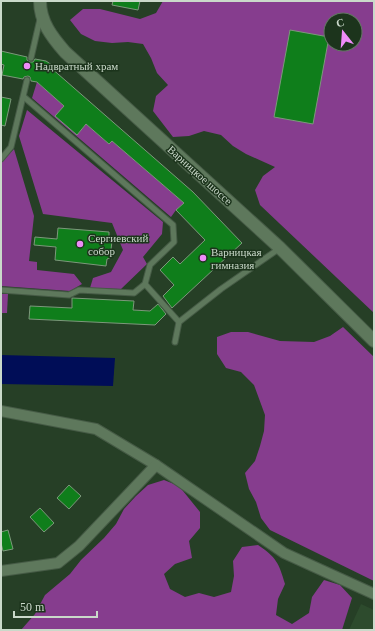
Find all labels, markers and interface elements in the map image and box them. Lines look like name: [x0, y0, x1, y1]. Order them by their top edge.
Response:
north arrow: [323, 12, 363, 52]
text: С: [335, 16, 346, 29]
place label: Надвратный храм: [35, 60, 118, 72]
marker: Надвратный храм: [22, 61, 32, 71]
street label: Варницкое шоссе: [165, 143, 235, 207]
place label: Сергиевский собор: [88, 232, 148, 257]
marker: Сергиевский собор: [75, 239, 85, 249]
place label: Варницкая гимназия: [211, 246, 262, 271]
marker: Варницкая гимназия: [198, 253, 208, 263]
scale bar: [14, 593, 97, 619]
text: 50 m: [20, 600, 45, 614]

